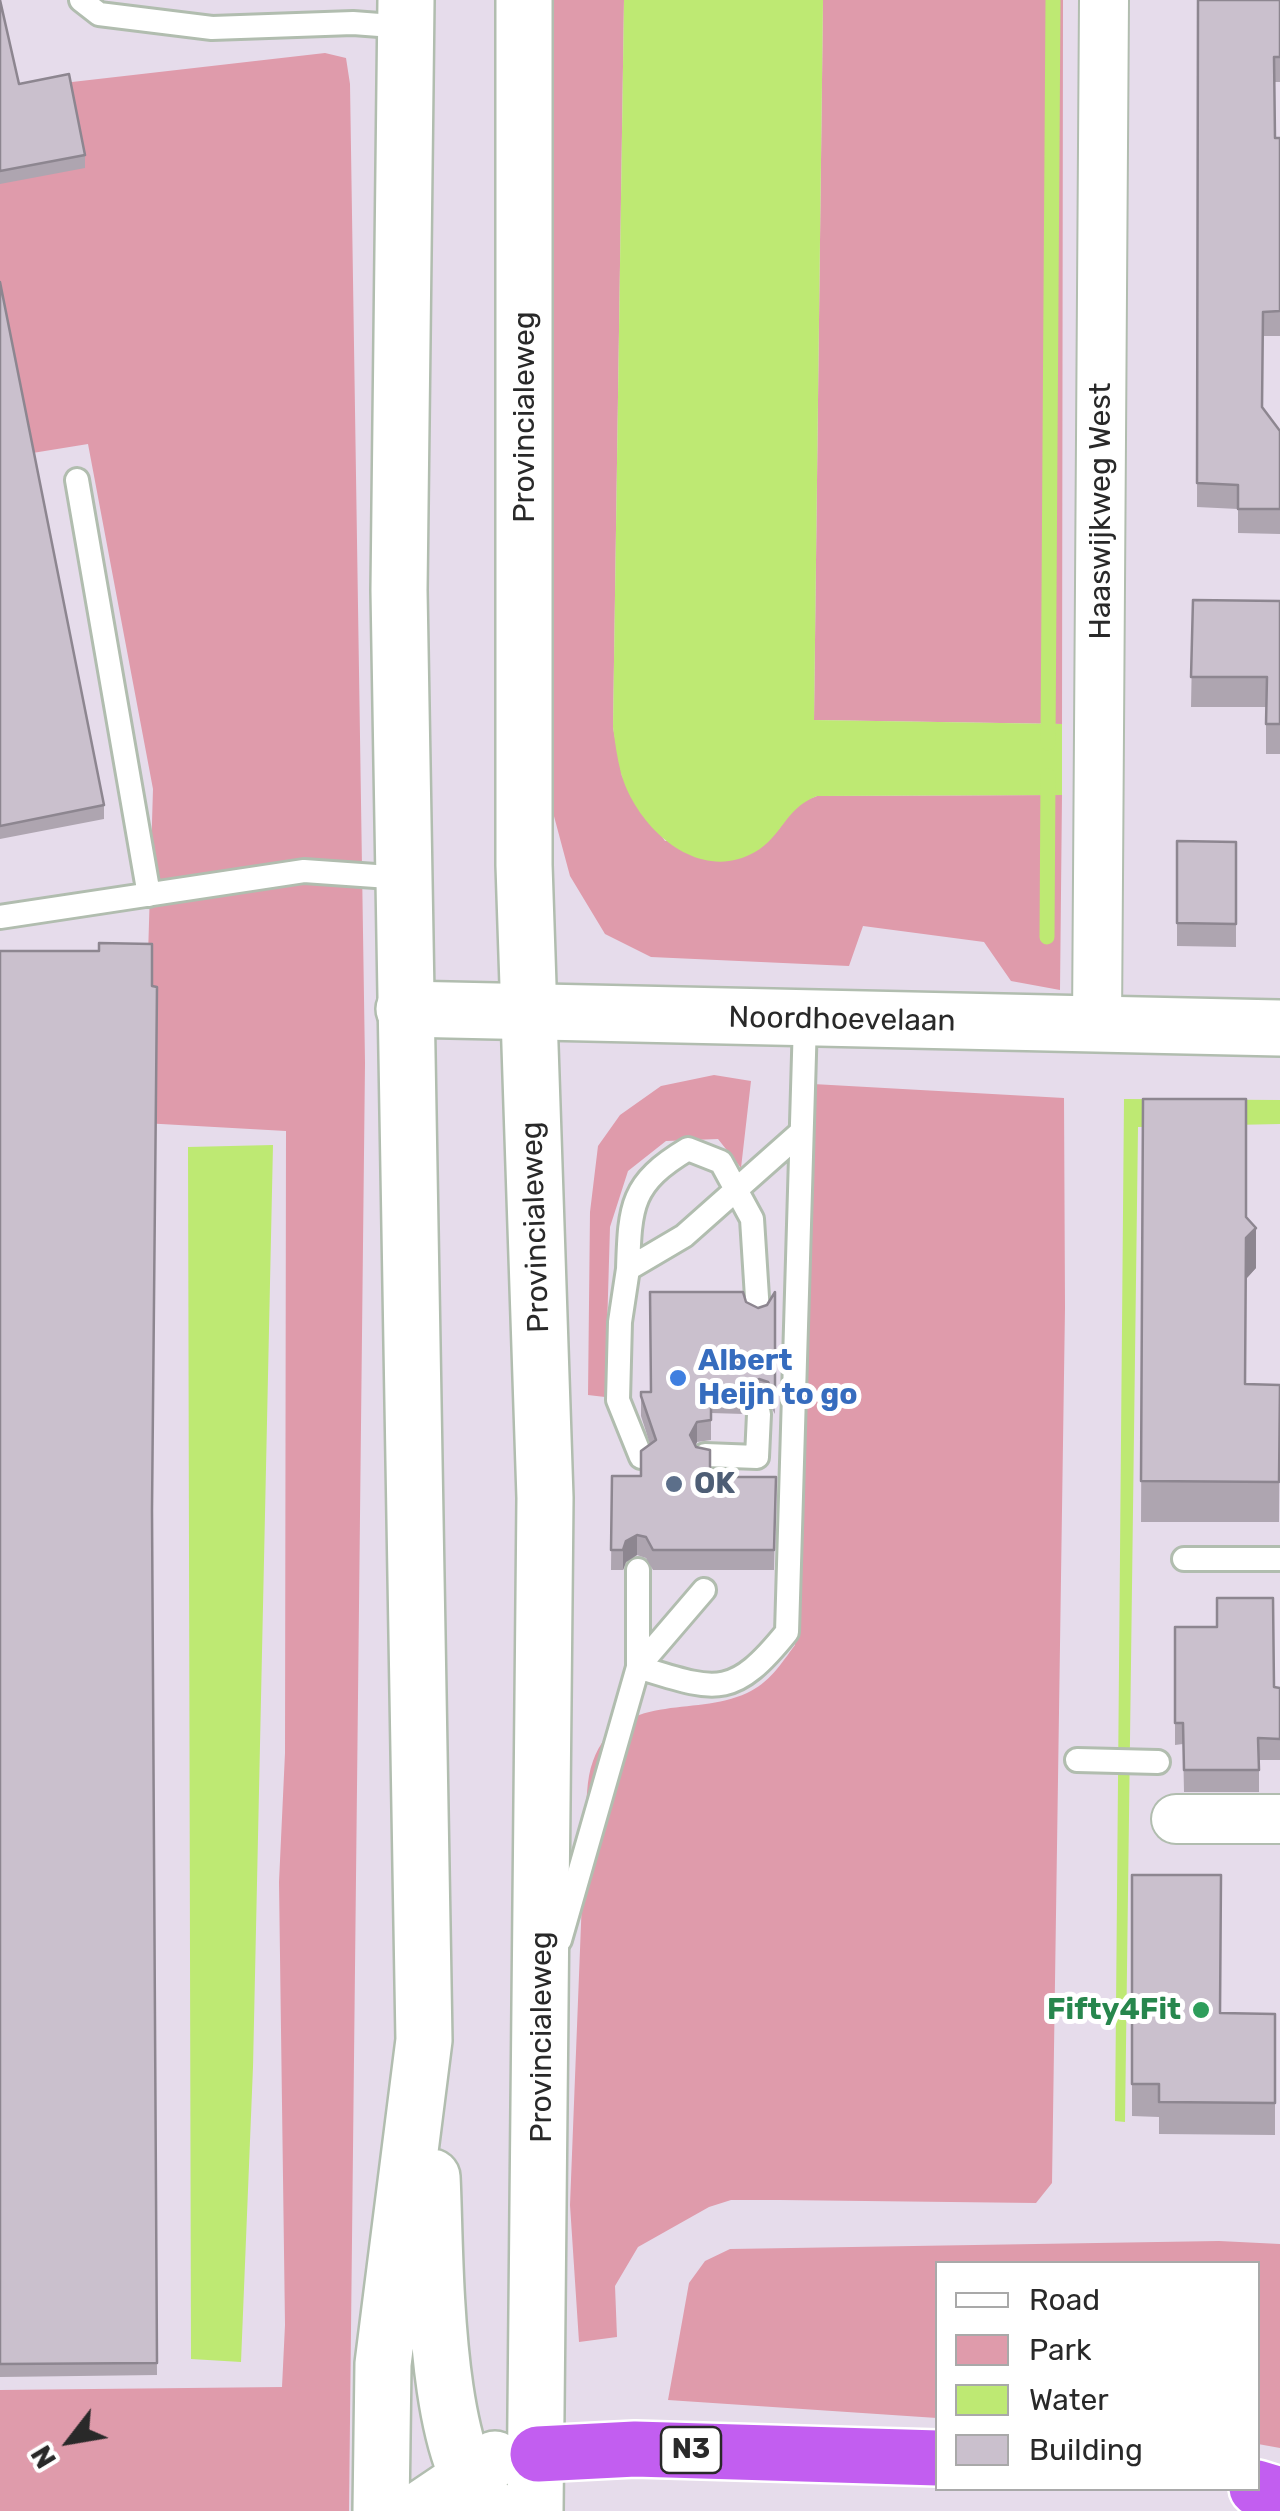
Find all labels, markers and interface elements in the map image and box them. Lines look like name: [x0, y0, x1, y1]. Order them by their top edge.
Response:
street label: Provincialeweg: [507, 311, 543, 523]
street label: Haaswijkweg West: [1083, 383, 1119, 639]
street label: Noordhoevelaan: [728, 1000, 956, 1040]
street label: Provincialeweg: [514, 1121, 558, 1333]
place label: Albert Heijn to go: [698, 1343, 858, 1414]
marker: Albert Heijn to go: [667, 1367, 689, 1389]
place label: OK: [694, 1466, 735, 1502]
marker: OK: [663, 1473, 685, 1495]
street label: Provincialeweg: [524, 1931, 560, 2143]
place label: Fifty4Fit: [1047, 1992, 1181, 2028]
marker: Fifty4Fit: [1190, 1999, 1212, 2021]
legend: [935, 2261, 1260, 2491]
text: Road: [1029, 2282, 1100, 2318]
text: Park: [1029, 2332, 1091, 2368]
text: Water: [1029, 2382, 1109, 2418]
north arrow: [20, 2391, 120, 2491]
road number: N3: [661, 2427, 721, 2473]
text: Building: [1029, 2432, 1143, 2468]
text: N: [25, 2440, 63, 2474]

